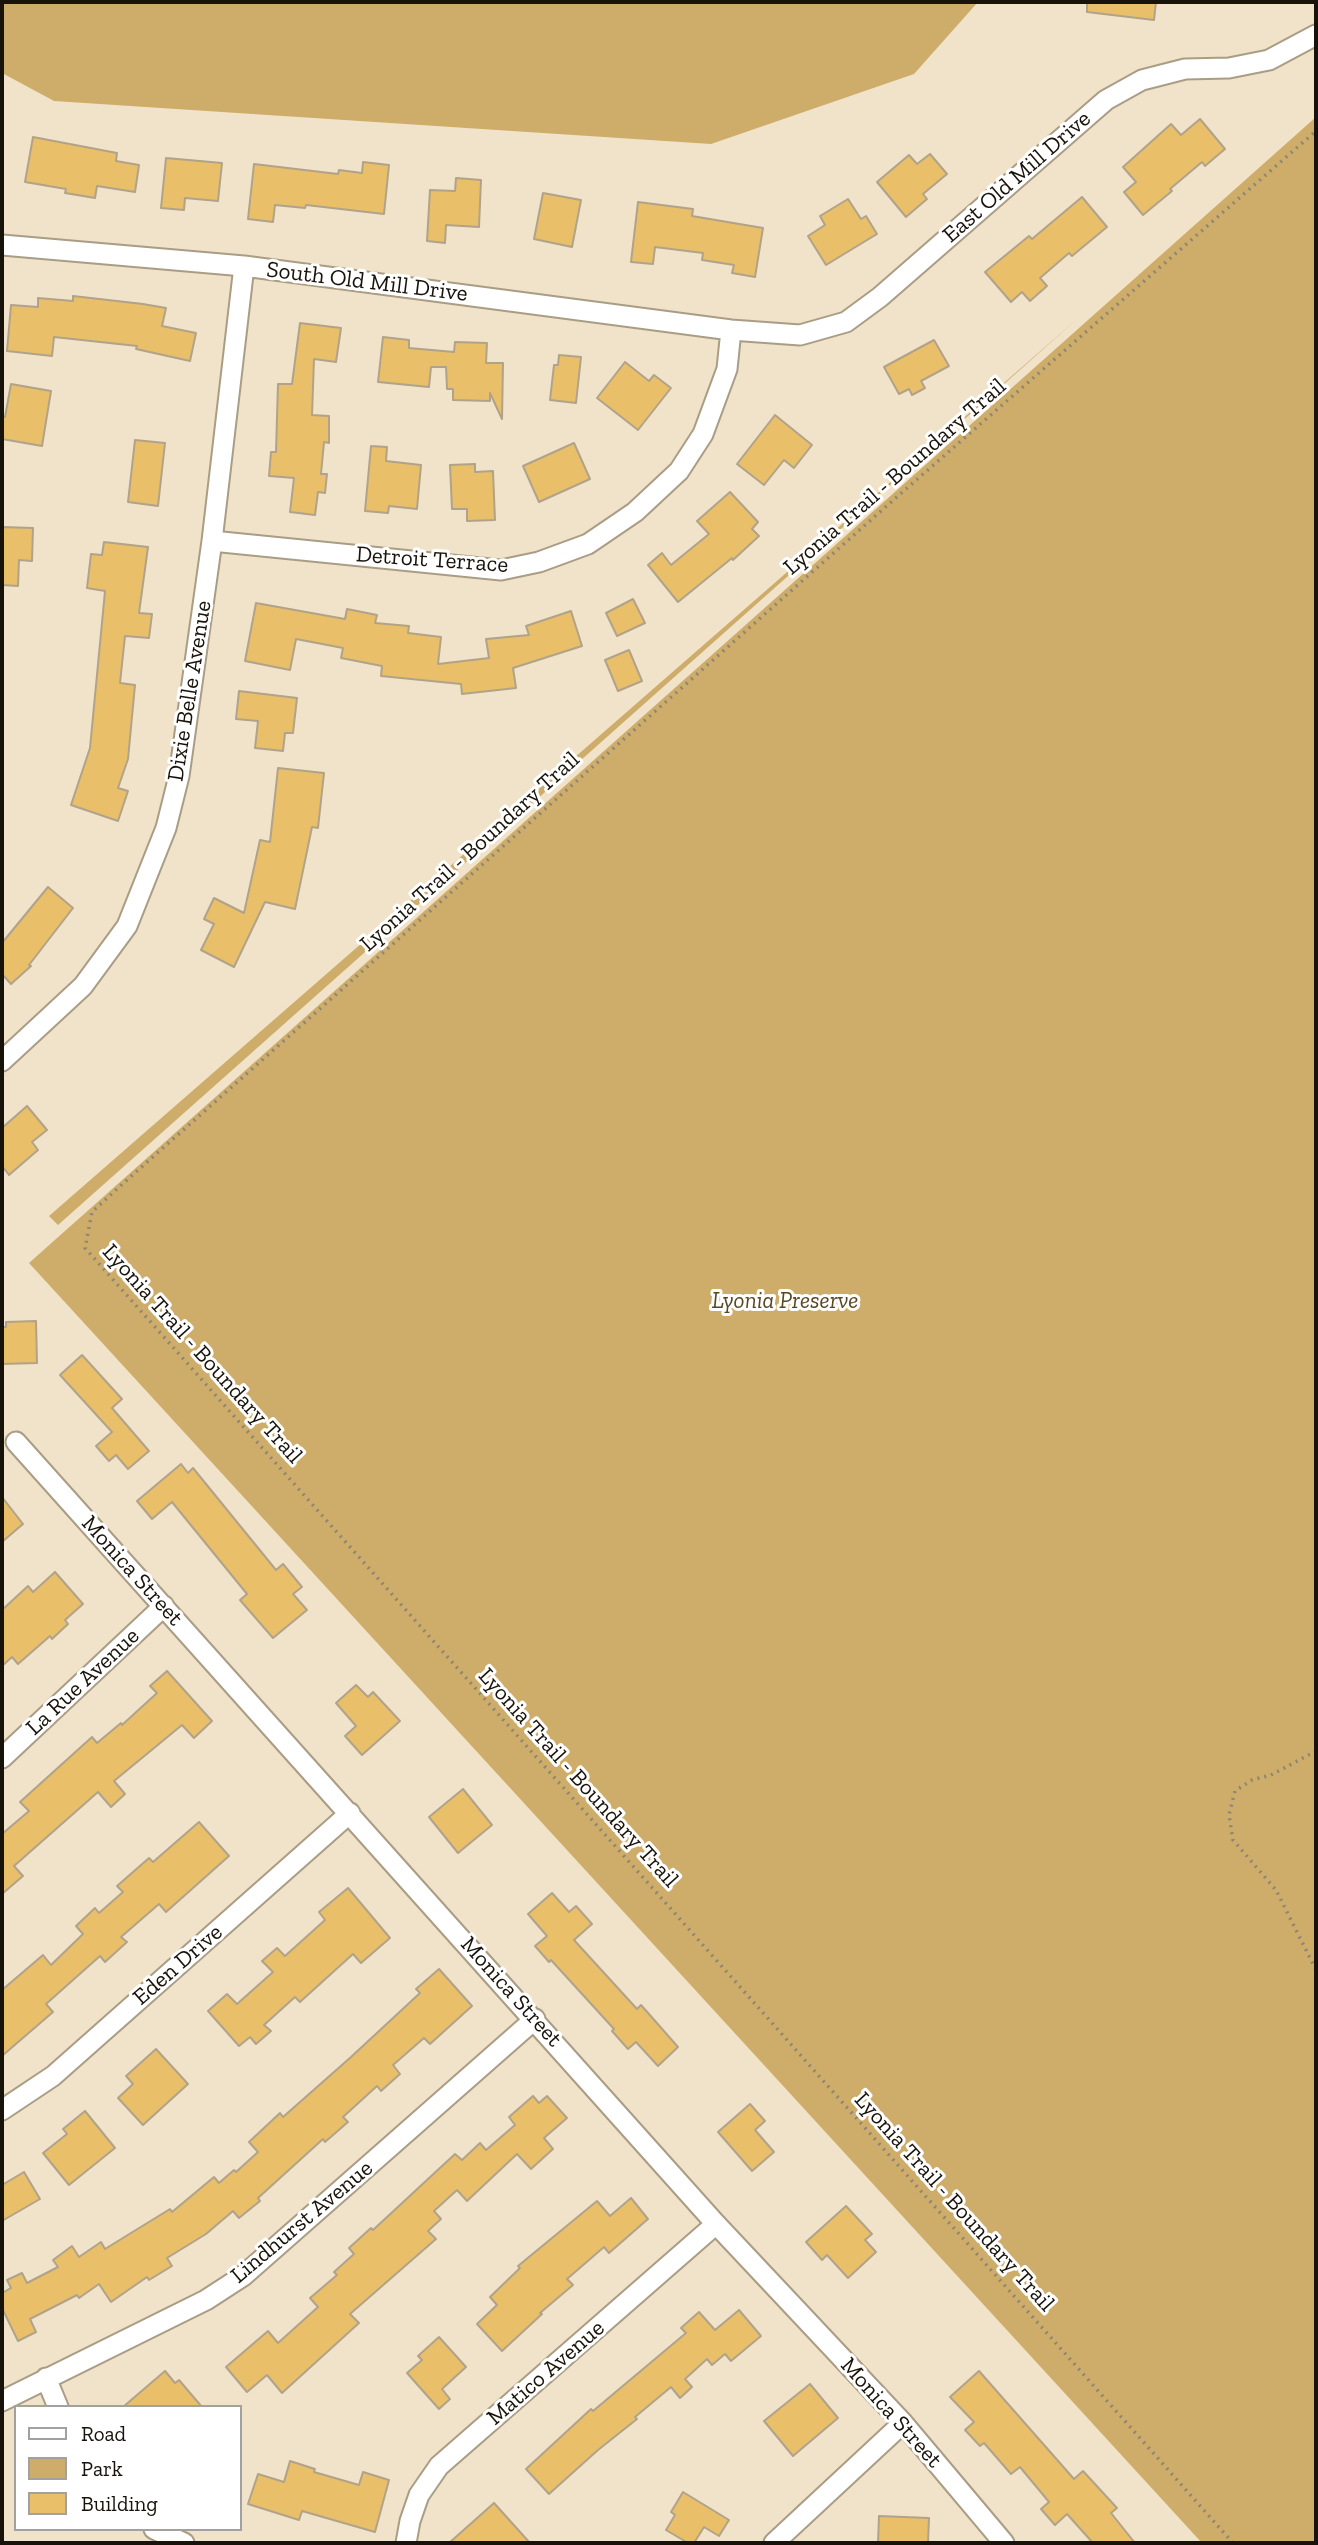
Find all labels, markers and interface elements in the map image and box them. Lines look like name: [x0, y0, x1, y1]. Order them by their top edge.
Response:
street label: East Old Mill Drive: [937, 105, 1097, 249]
street label: South Old Mill Drive: [265, 256, 469, 308]
street label: Lyonia Trail - Boundary Trail: [778, 373, 1012, 581]
street label: Detroit Terrace: [355, 541, 509, 579]
street label: Dixie Belle Avenue: [162, 599, 218, 783]
street label: Lyonia Trail - Boundary Trail: [355, 746, 585, 958]
street label: Lyonia Trail - Boundary Trail: [96, 1239, 308, 1469]
park label: Lyonia Preserve: [712, 1287, 858, 1315]
street label: Monica Street: [75, 1510, 189, 1632]
street label: La Rue Avenue: [21, 1623, 145, 1741]
street label: Lyonia Trail - Boundary Trail: [472, 1663, 684, 1893]
street label: Eden Drive: [128, 1919, 228, 2011]
street label: Monica Street: [454, 1931, 568, 2053]
street label: Lyonia Trail - Boundary Trail: [848, 2087, 1060, 2317]
street label: Lindhurst Avenue: [225, 2155, 379, 2289]
street label: Matico Avenue: [482, 2314, 610, 2432]
street label: Monica Street: [834, 2352, 948, 2474]
legend: [14, 2405, 242, 2531]
text: Road: [81, 2421, 126, 2446]
text: Park: [81, 2456, 123, 2481]
text: Building: [81, 2491, 158, 2516]

